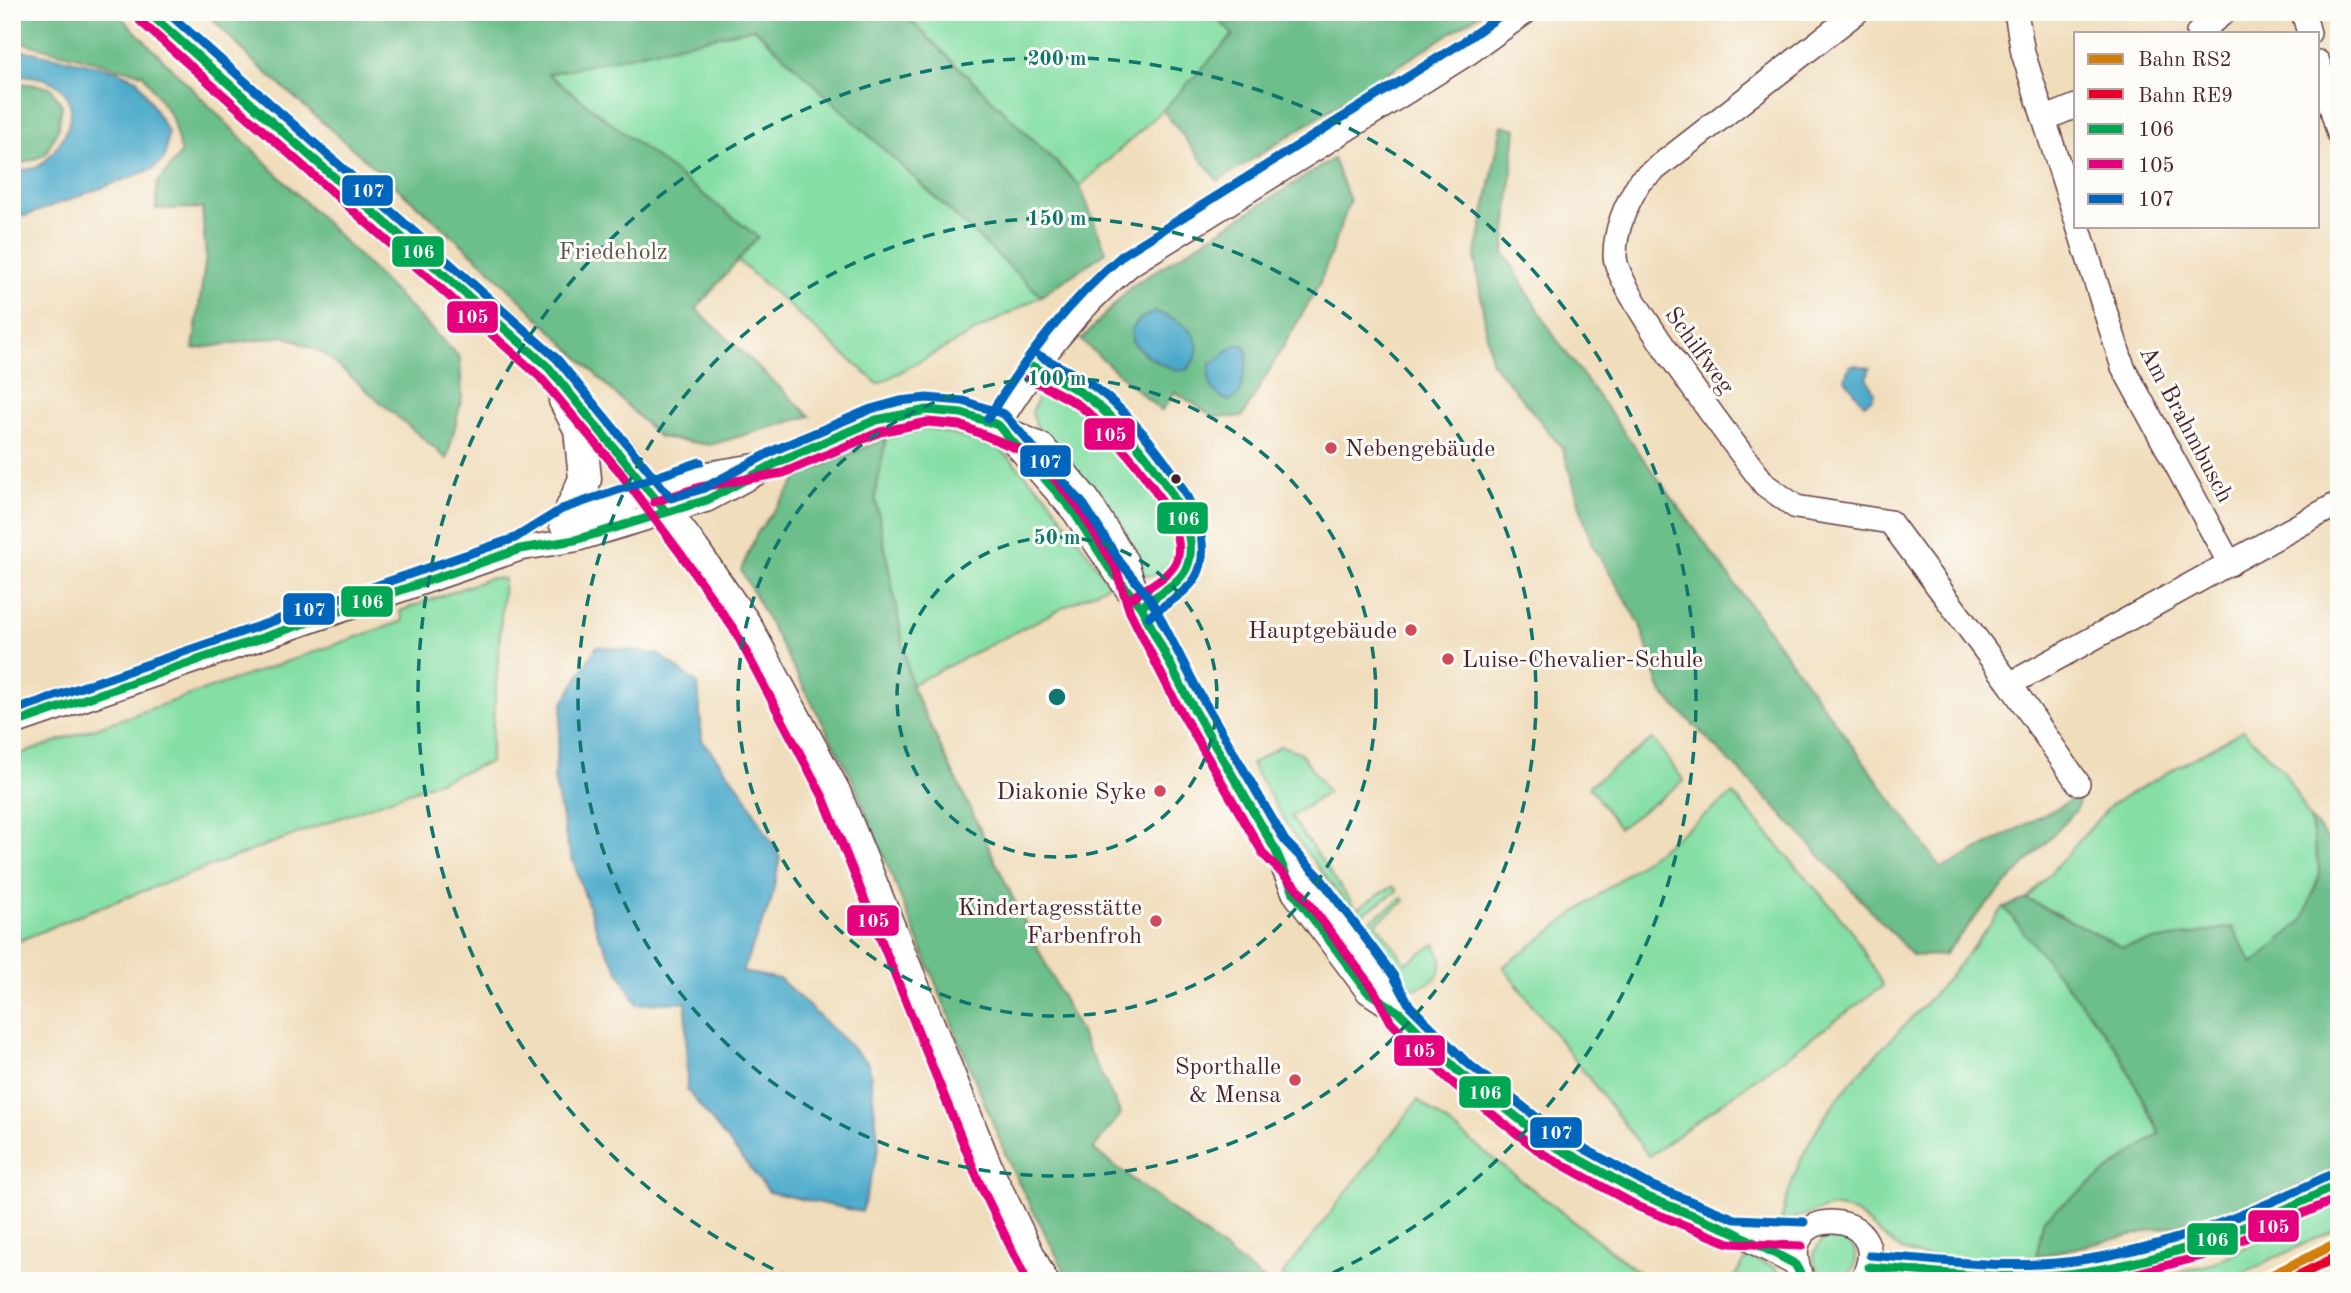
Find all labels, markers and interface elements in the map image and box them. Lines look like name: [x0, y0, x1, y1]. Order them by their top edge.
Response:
legend: [2074, 32, 2320, 228]
text: 200 m: [1027, 49, 1087, 70]
text: Bahn RS2: [2138, 50, 2232, 71]
text: Bahn RE9: [2138, 86, 2233, 107]
text: 106: [2138, 120, 2175, 141]
text: 105: [2138, 156, 2175, 177]
line badge: 107: [341, 174, 394, 207]
text: 107: [351, 183, 385, 202]
text: 107: [2138, 190, 2175, 211]
text: 150 m: [1027, 209, 1087, 230]
line badge: 106: [391, 235, 445, 268]
park label: Friedeholz: [558, 241, 668, 265]
text: 106: [401, 244, 435, 263]
line badge: 105: [446, 300, 499, 334]
street label: Schilfweg: [1659, 303, 1738, 399]
text: 105: [455, 309, 489, 328]
street label: Am Brahmbusch: [2134, 343, 2237, 507]
text: 100 m: [1027, 369, 1087, 390]
line badge: 105: [1083, 417, 1136, 451]
text: 105: [1093, 427, 1127, 446]
place label: Nebengebäude: [1345, 438, 1495, 462]
marker: Nebengebäude: [1323, 440, 1339, 456]
line badge: 107: [1019, 444, 1072, 478]
text: 107: [1028, 454, 1062, 473]
unlabelled marker: [1169, 472, 1183, 486]
line badge: 106: [1156, 501, 1209, 535]
text: 106: [1166, 511, 1200, 530]
text: 50 m: [1033, 528, 1081, 549]
line badge: 106: [340, 585, 394, 618]
line badge: 107: [282, 592, 336, 626]
text: 106: [350, 594, 384, 613]
text: 107: [292, 602, 326, 621]
place label: Hauptgebäude: [1248, 620, 1397, 644]
marker: Hauptgebäude: [1403, 622, 1419, 638]
place label: Luise-Chevalier-Schule: [1462, 649, 1703, 673]
marker: Luise-Chevalier-Schule: [1440, 651, 1456, 667]
centre of rings: [1045, 685, 1069, 709]
place label: Diakonie Syke: [996, 781, 1146, 805]
marker: Diakonie Syke: [1152, 783, 1168, 799]
place label: Kindertagesstätte Farbenfroh: [958, 897, 1142, 949]
line badge: 105: [846, 904, 900, 937]
text: 105: [856, 913, 890, 932]
marker: Kindertagesstätte Farbenfroh: [1148, 913, 1164, 929]
line badge: 105: [1393, 1034, 1446, 1067]
text: 105: [1402, 1043, 1436, 1062]
place label: Sporthalle & Mensa: [1175, 1056, 1281, 1108]
marker: Sporthalle & Mensa: [1287, 1072, 1303, 1088]
line badge: 106: [1458, 1075, 1512, 1109]
text: 106: [1468, 1085, 1502, 1104]
line badge: 107: [1529, 1116, 1583, 1149]
text: 107: [1539, 1125, 1573, 1144]
line badge: 105: [2247, 1209, 2300, 1243]
text: 105: [2256, 1219, 2290, 1238]
line badge: 106: [2186, 1222, 2239, 1256]
text: 106: [2195, 1232, 2229, 1251]

